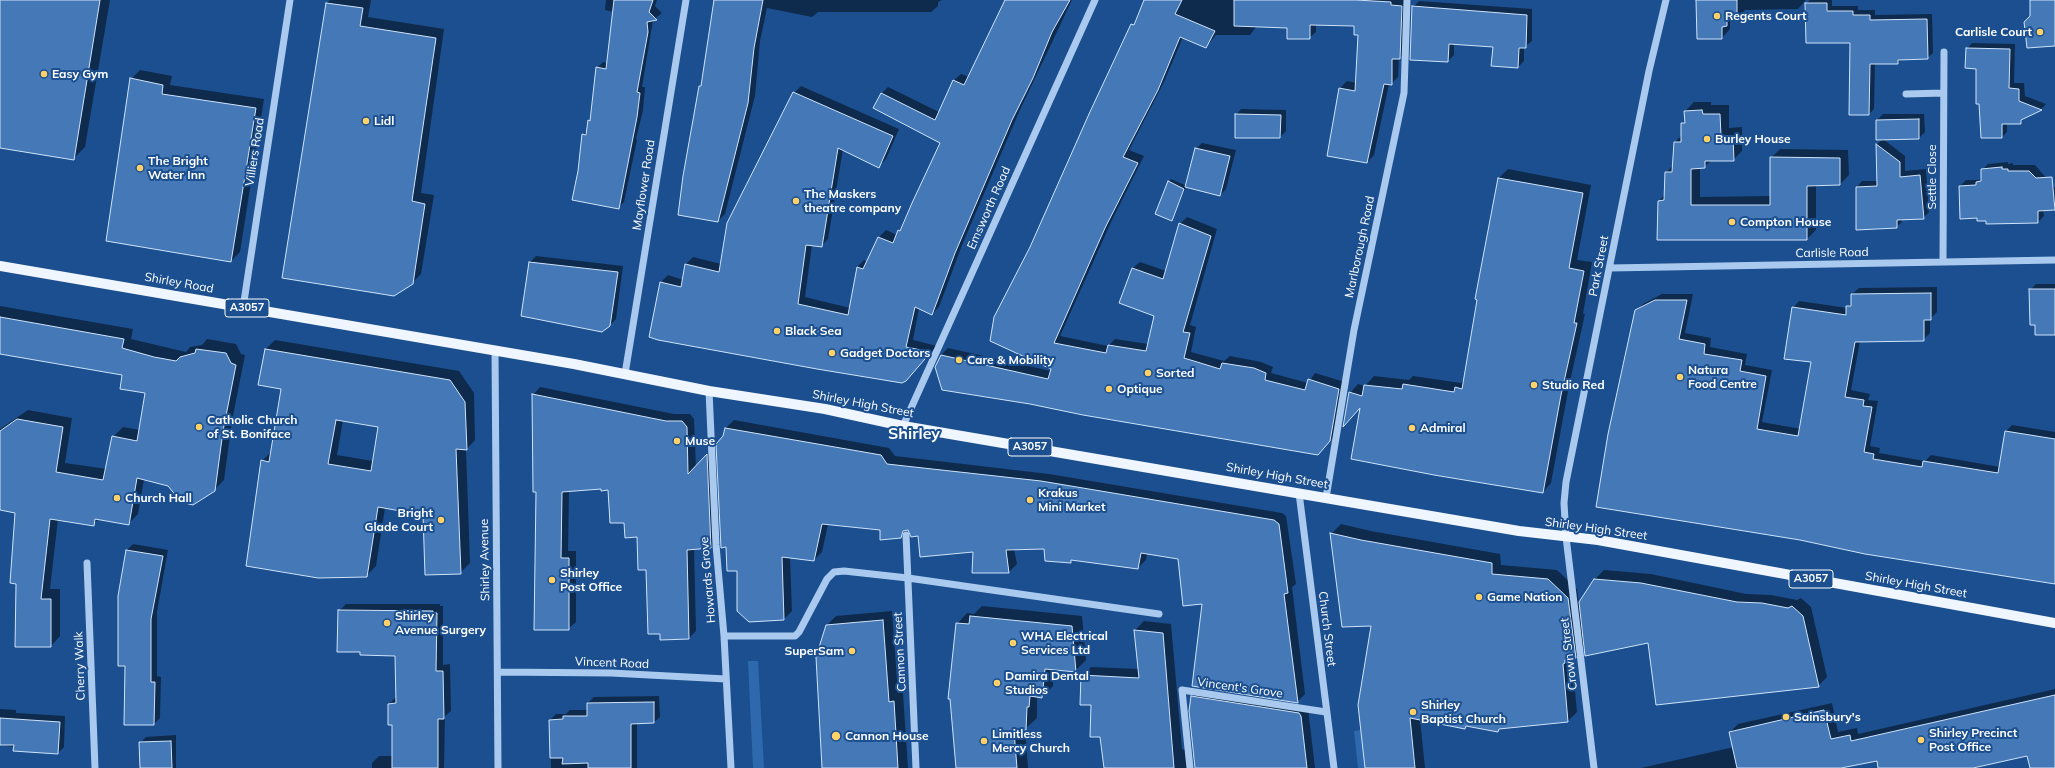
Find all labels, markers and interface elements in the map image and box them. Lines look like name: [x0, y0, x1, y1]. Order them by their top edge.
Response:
place label: Regents Court: [1725, 9, 1807, 23]
marker: Regents Court: [1712, 11, 1722, 21]
place label: Carlisle Court: [1955, 25, 2032, 39]
marker: Carlisle Court: [2035, 27, 2045, 37]
place label: Easy Gym: [52, 67, 108, 81]
marker: Easy Gym: [39, 69, 49, 79]
place label: Lidl: [374, 114, 394, 128]
marker: Lidl: [361, 116, 371, 126]
street label: Villiers Road: [242, 117, 268, 187]
place label: Burley House: [1715, 132, 1791, 146]
marker: Burley House: [1702, 134, 1712, 144]
street label: Mayflower Road: [630, 139, 658, 231]
street label: Settle Close: [1925, 144, 1939, 210]
place label: The Bright Water Inn: [148, 154, 208, 182]
marker: The Bright Water Inn: [135, 163, 145, 173]
street label: Emsworth Road: [964, 164, 1014, 252]
place label: The Maskers theatre company: [804, 187, 901, 215]
street label: Marlborough Road: [1342, 195, 1378, 299]
marker: The Maskers theatre company: [791, 196, 801, 206]
place label: Compton House: [1740, 215, 1831, 229]
marker: Compton House: [1727, 217, 1737, 227]
street label: Park Street: [1586, 234, 1612, 298]
street label: Carlisle Road: [1795, 245, 1869, 261]
street label: Shirley Road: [143, 270, 215, 296]
road number: A3057: [225, 299, 269, 317]
place label: Black Sea: [785, 324, 842, 338]
marker: Black Sea: [772, 326, 782, 336]
place label: Gadget Doctors: [840, 346, 930, 360]
marker: Gadget Doctors: [827, 348, 837, 358]
place label: Care & Mobility: [967, 353, 1054, 367]
marker: Care & Mobility: [954, 355, 964, 365]
place label: Natura Food Centre: [1688, 363, 1757, 391]
place label: Sorted: [1156, 366, 1194, 380]
marker: Sorted: [1143, 368, 1153, 378]
marker: Natura Food Centre: [1675, 372, 1685, 382]
place label: Studio Red: [1542, 378, 1605, 392]
marker: Studio Red: [1529, 380, 1539, 390]
place label: Optique: [1117, 382, 1163, 396]
marker: Optique: [1104, 384, 1114, 394]
street label: Shirley High Street: [811, 387, 915, 421]
place label: Catholic Church of St. Boniface: [207, 413, 297, 441]
place label: Admiral: [1420, 421, 1466, 435]
marker: Catholic Church of St. Boniface: [194, 422, 204, 432]
marker: Admiral: [1407, 423, 1417, 433]
district label: Shirley: [888, 424, 940, 444]
place label: Muse: [685, 434, 715, 448]
marker: Muse: [672, 436, 682, 446]
road number: A3057: [1008, 438, 1052, 456]
street label: Shirley High Street: [1225, 460, 1329, 492]
place label: Krakus Mini Market: [1038, 486, 1105, 514]
place label: Church Hall: [125, 491, 192, 505]
marker: Church Hall: [112, 493, 122, 503]
marker: Krakus Mini Market: [1025, 495, 1035, 505]
place label: Bright Glade Court: [365, 506, 433, 534]
marker: Bright Glade Court: [436, 515, 446, 525]
street label: Shirley High Street: [1544, 515, 1648, 543]
street label: Shirley Avenue: [477, 519, 493, 601]
street label: Howards Grove: [697, 536, 719, 624]
place label: Shirley Post Office: [560, 566, 622, 594]
street label: Shirley High Street: [1864, 569, 1968, 601]
road number: A3057: [1789, 570, 1833, 588]
marker: Shirley Post Office: [547, 575, 557, 585]
place label: Game Nation: [1487, 590, 1562, 604]
street label: Church Street: [1315, 591, 1339, 667]
marker: Game Nation: [1474, 592, 1484, 602]
place label: Shirley Avenue Surgery: [395, 609, 486, 637]
street label: Cannon Street: [891, 612, 909, 692]
street label: Crown Street: [1557, 617, 1581, 691]
marker: Shirley Avenue Surgery: [382, 618, 392, 628]
place label: WHA Electrical Services Ltd: [1021, 629, 1108, 657]
street label: Cherry Walk: [72, 631, 88, 701]
marker: WHA Electrical Services Ltd: [1008, 638, 1018, 648]
place label: SuperSam: [784, 644, 844, 658]
marker: SuperSam: [847, 646, 857, 656]
street label: Vincent Road: [575, 655, 649, 671]
place label: Damira Dental Studios: [1005, 669, 1089, 697]
street label: Vincent's Grove: [1196, 675, 1284, 701]
marker: Damira Dental Studios: [992, 678, 1002, 688]
place label: Shirley Baptist Church: [1421, 698, 1506, 726]
marker: Shirley Baptist Church: [1408, 707, 1418, 717]
place label: Sainsbury's: [1794, 710, 1861, 724]
marker: Sainsbury's: [1781, 712, 1791, 722]
place label: Shirley Precinct Post Office: [1929, 726, 2017, 754]
place label: Limitless Mercy Church: [992, 727, 1070, 755]
place label: Cannon House: [845, 729, 929, 743]
marker: Cannon House: [830, 730, 842, 742]
marker: Shirley Precinct Post Office: [1916, 735, 1926, 745]
marker: Limitless Mercy Church: [979, 736, 989, 746]

